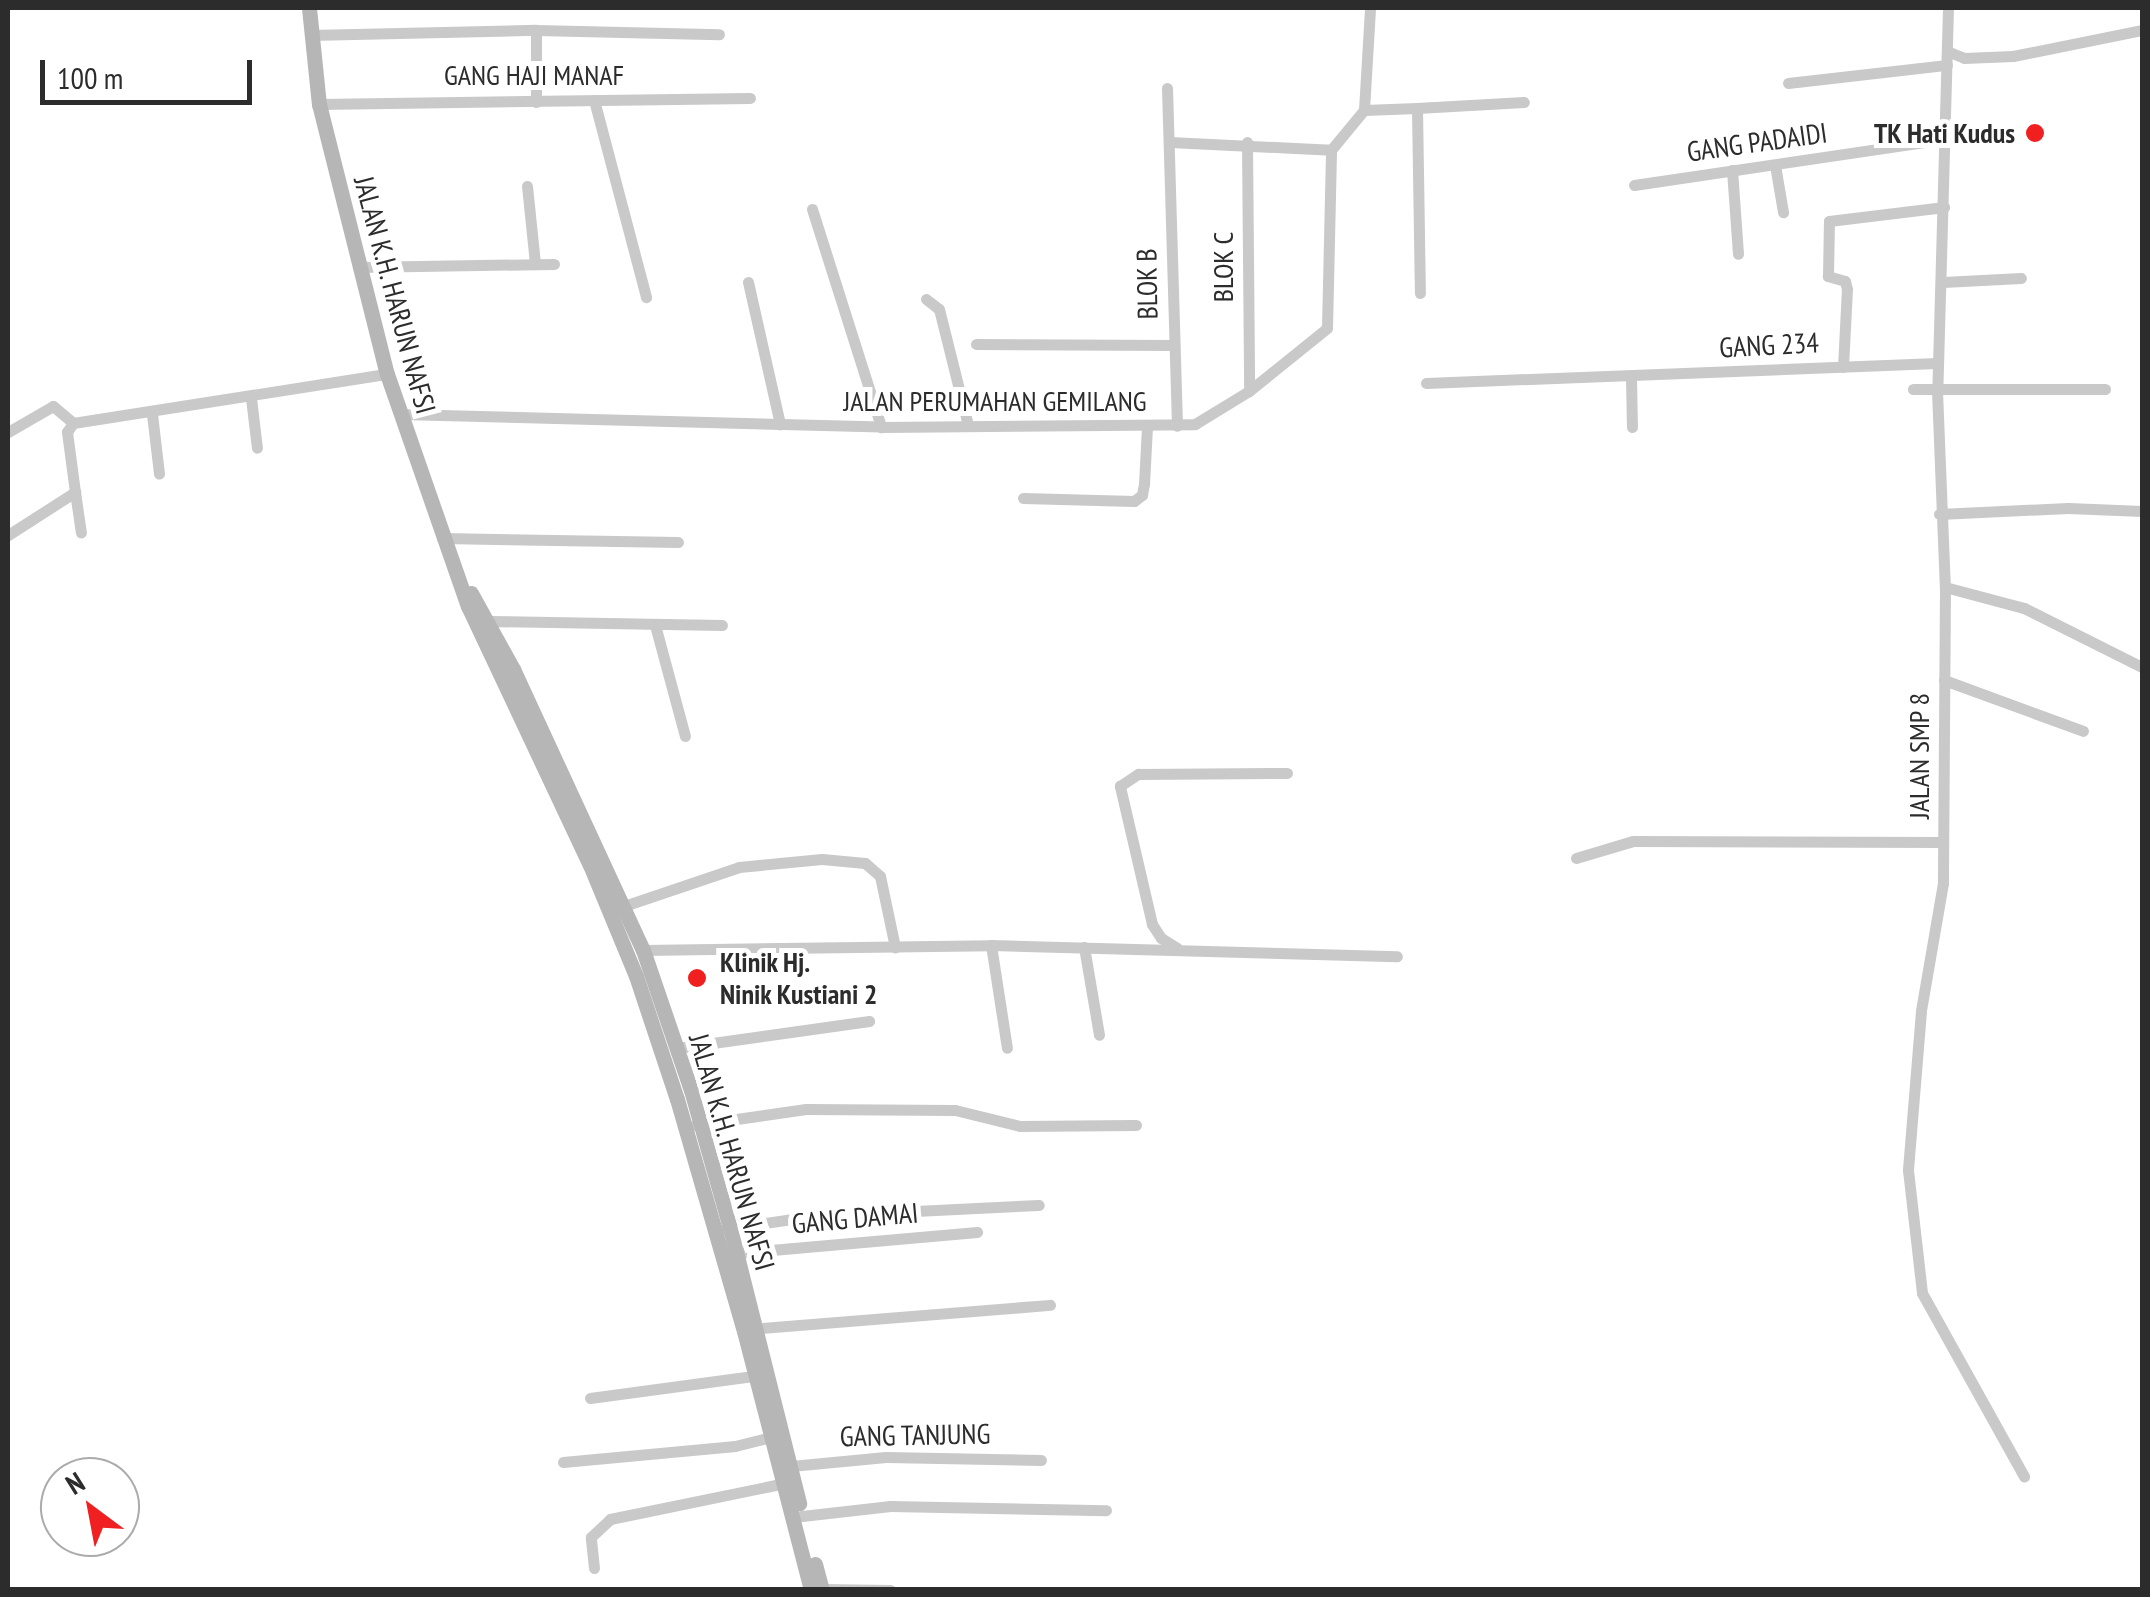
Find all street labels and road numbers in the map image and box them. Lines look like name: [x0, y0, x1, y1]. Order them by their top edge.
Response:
street label: GANG HAJI MANAF: [444, 58, 624, 92]
street label: GANG PADAIDI: [1685, 116, 1829, 168]
street label: JALAN K.H. HARUN NAFSI: [347, 172, 443, 418]
street label: BLOK C: [1206, 231, 1240, 303]
street label: BLOK B: [1130, 248, 1164, 320]
street label: GANG 234: [1718, 326, 1820, 364]
street label: JALAN PERUMAHAN GEMILANG: [843, 384, 1147, 418]
street label: JALAN SMP 8: [1902, 692, 1936, 820]
street label: JALAN K.H. HARUN NAFSI: [682, 1029, 782, 1275]
street label: GANG DAMAI: [790, 1196, 920, 1240]
street label: GANG TANJUNG: [839, 1417, 991, 1453]

